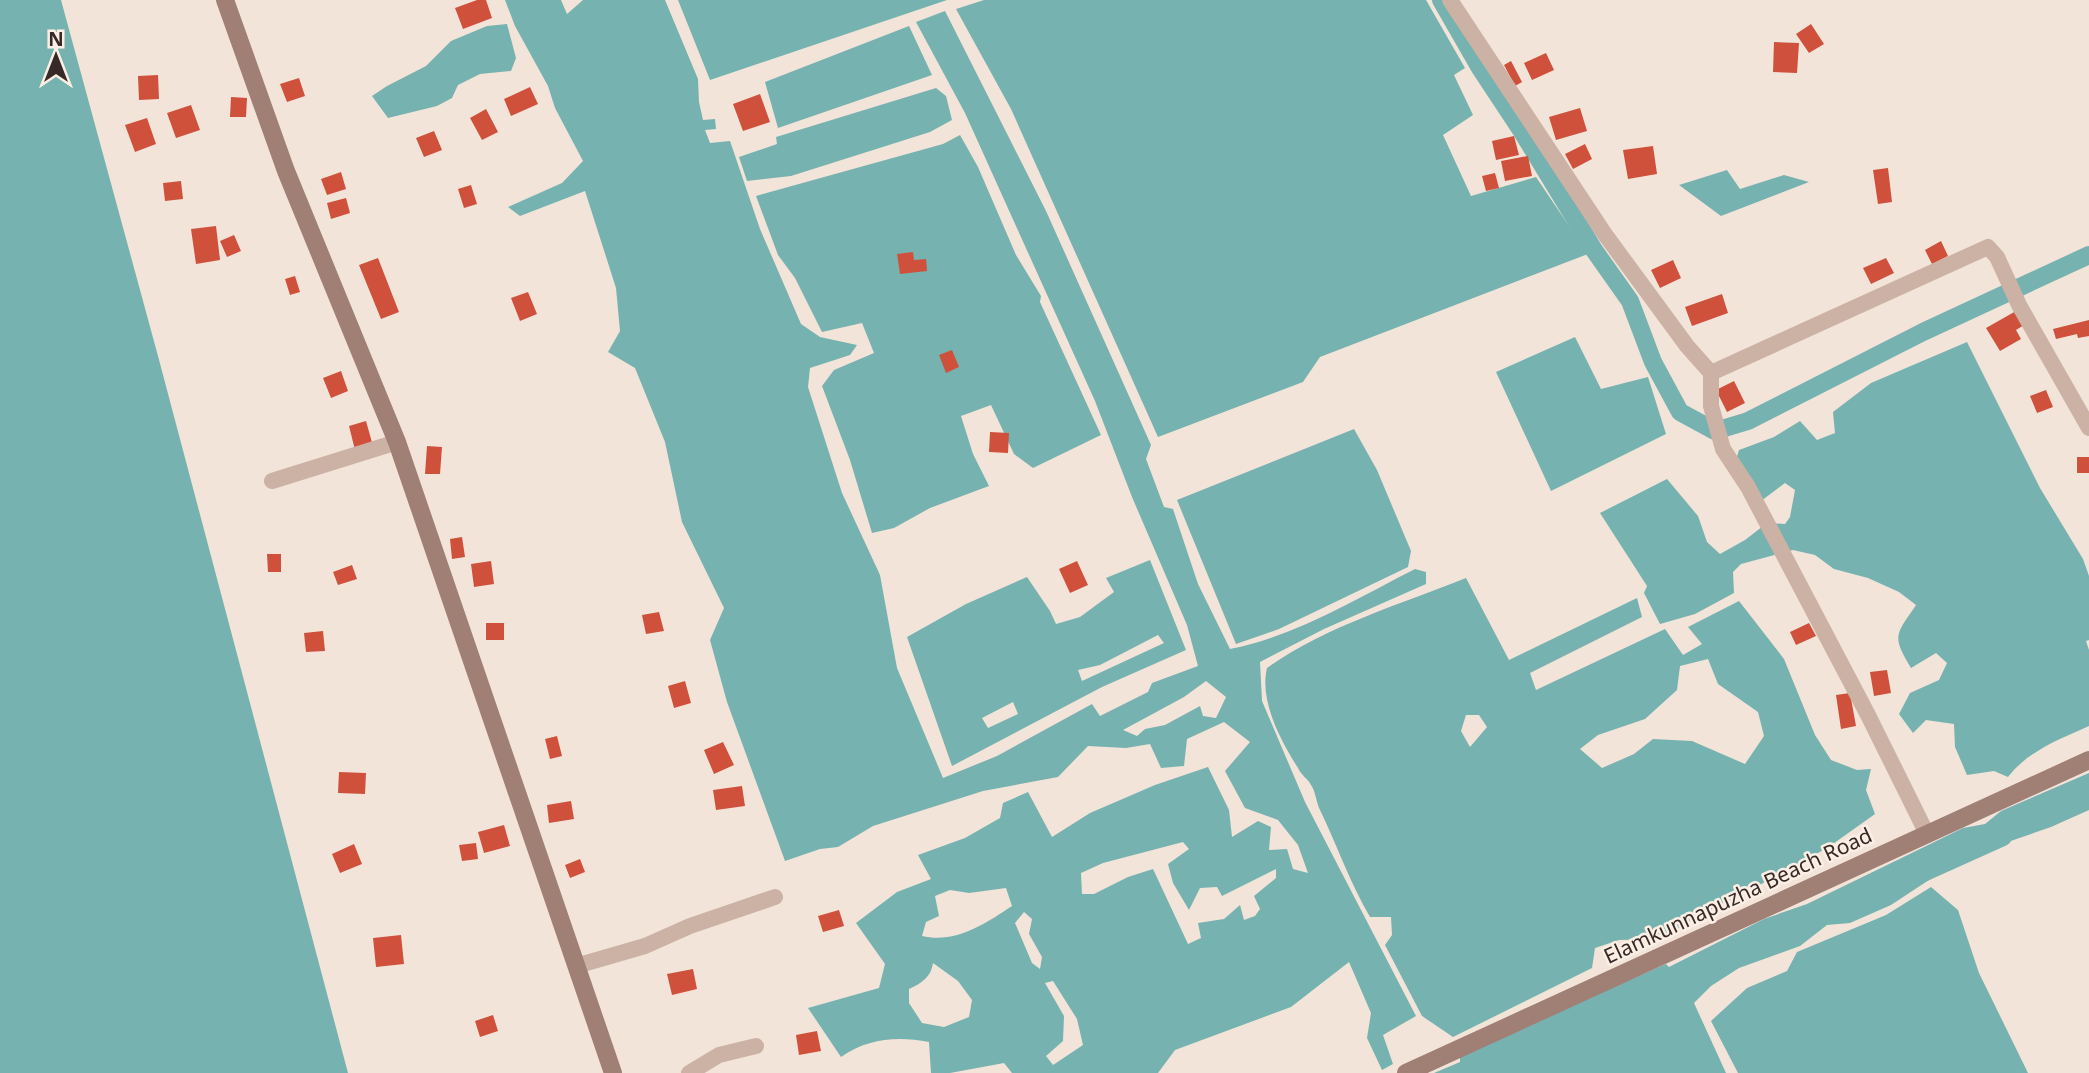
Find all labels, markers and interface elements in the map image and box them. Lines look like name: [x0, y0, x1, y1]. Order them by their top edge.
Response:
north arrow: [21, 21, 91, 91]
text: N: [48, 26, 64, 52]
street label: Elamkunnapuzha Beach Road: [1599, 821, 1876, 970]

